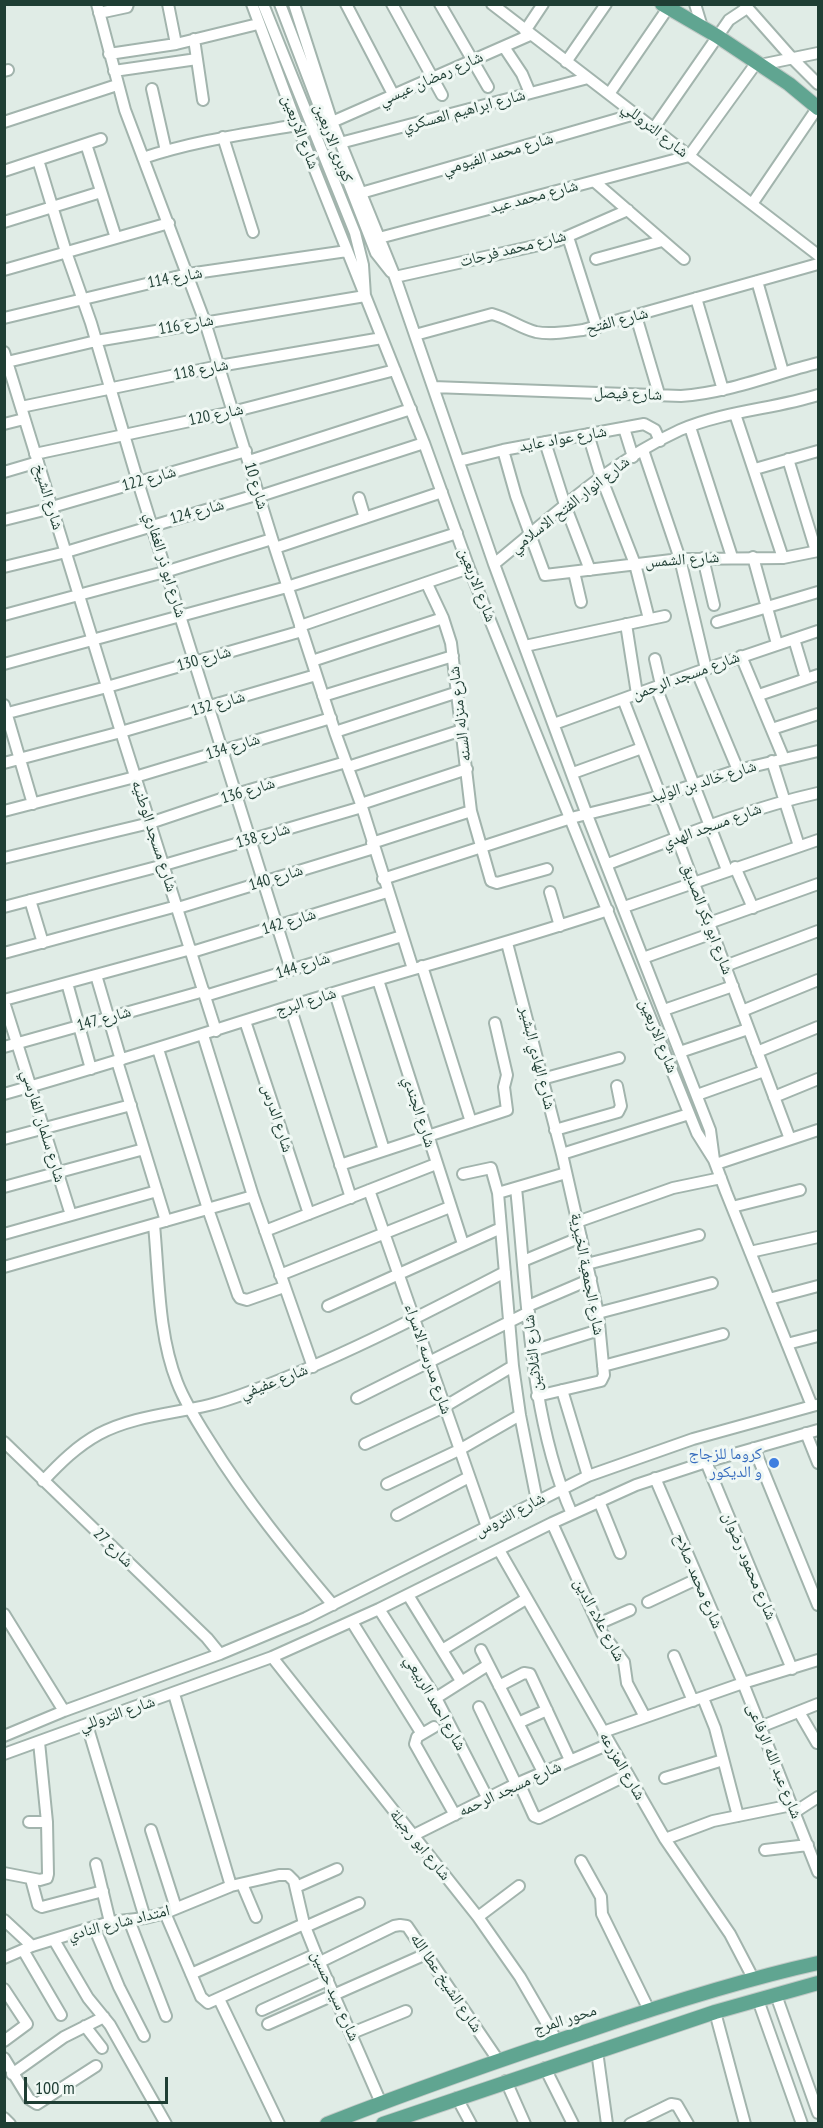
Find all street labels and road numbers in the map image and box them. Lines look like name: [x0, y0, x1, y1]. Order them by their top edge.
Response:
street label: شارع رمضان عيسي: [376, 47, 486, 111]
street label: شارع ابراهيم العسكري: [401, 85, 527, 137]
street label: شارع الاربعين: [277, 92, 323, 172]
street label: شارع التروللي: [618, 98, 692, 162]
street label: كوبرى الاربعين: [309, 101, 357, 185]
street label: شارع محمد الفيومي: [440, 129, 556, 179]
street label: شارع محمد عيد: [488, 176, 580, 218]
street label: شارع محمد فرحات: [458, 226, 568, 272]
street label: شارع 114: [146, 263, 204, 293]
street label: شارع الفتح: [584, 303, 650, 339]
street label: شارع 116: [157, 311, 215, 339]
street label: شارع 118: [172, 355, 230, 385]
street label: شارع فيصل: [594, 383, 662, 405]
street label: شارع 120: [187, 400, 245, 430]
street label: شارع عواد عايد: [518, 422, 608, 456]
street label: شارع انوار الفتح الاسلامي: [506, 452, 634, 558]
street label: شارع 10: [240, 460, 272, 512]
street label: شارع الشيخ: [29, 462, 67, 532]
street label: شارع 122: [120, 462, 178, 496]
street label: شارع 124: [168, 495, 226, 529]
street label: شارع ابو ذر الغفاري: [140, 510, 190, 620]
street label: شارع الاربعين: [454, 545, 500, 625]
street label: شارع الشمس: [644, 548, 720, 572]
street label: شارع 130: [175, 642, 233, 676]
street label: شارع مسجد الرحمن: [630, 648, 742, 704]
street label: شارع منزله السنه: [445, 665, 475, 763]
street label: شارع 132: [189, 687, 247, 721]
street label: شارع 134: [204, 730, 262, 764]
street label: شارع خالد بن الوليد: [647, 757, 759, 807]
street label: شارع 136: [219, 774, 277, 808]
street label: شارع مسجد الوطنيه: [127, 778, 181, 894]
street label: شارع مسجد الهدي: [660, 799, 764, 853]
street label: شارع 138: [234, 819, 292, 853]
street label: شارع 140: [247, 861, 305, 895]
street label: شارع ابو بكر الصديق: [677, 861, 737, 977]
street label: شارع 142: [260, 905, 318, 939]
street label: شارع 144: [274, 949, 332, 983]
street label: شارع البرج: [273, 984, 339, 1020]
street label: شارع الاربعين: [634, 996, 682, 1076]
street label: شارع 147: [75, 1002, 133, 1036]
street label: شارع الهادي البشير: [515, 1004, 559, 1112]
street label: شارع سلمان الفارسي: [17, 1067, 69, 1185]
street label: شارع الجندي: [398, 1074, 440, 1150]
street label: شارع الدرس: [257, 1081, 297, 1155]
street label: شارع الجمعية الخيرية: [566, 1211, 608, 1337]
street label: شارع مدرسه الاسراء: [400, 1301, 456, 1417]
street label: شارع الثلاثين: [519, 1314, 547, 1392]
street label: شارع عفيفي: [237, 1360, 311, 1404]
street label: شارع التروس: [472, 1488, 548, 1542]
street label: شارع محمود رضوان: [718, 1509, 780, 1623]
street label: شارع 27: [89, 1524, 137, 1572]
street label: شارع محمد صلاح: [669, 1530, 727, 1632]
street label: شارع علاء الدين: [569, 1575, 629, 1665]
street label: شارع احمد الربيعي: [400, 1652, 470, 1754]
street label: شارع التروللي: [77, 1692, 157, 1736]
street label: شارع عبد الله الرفاعى: [742, 1700, 806, 1822]
street label: شارع المزرعه: [595, 1728, 649, 1804]
street label: شارع مسجد الرحمه: [456, 1757, 564, 1821]
street label: شارع ابو رجيلة: [385, 1805, 455, 1885]
street label: امتداد شارع النادي: [66, 1901, 172, 1945]
street label: شارع الشيخ عطا الله: [406, 1930, 486, 2036]
street label: شارع سيد حسين: [307, 1948, 363, 2044]
street label: محور المرج: [531, 2001, 599, 2039]

